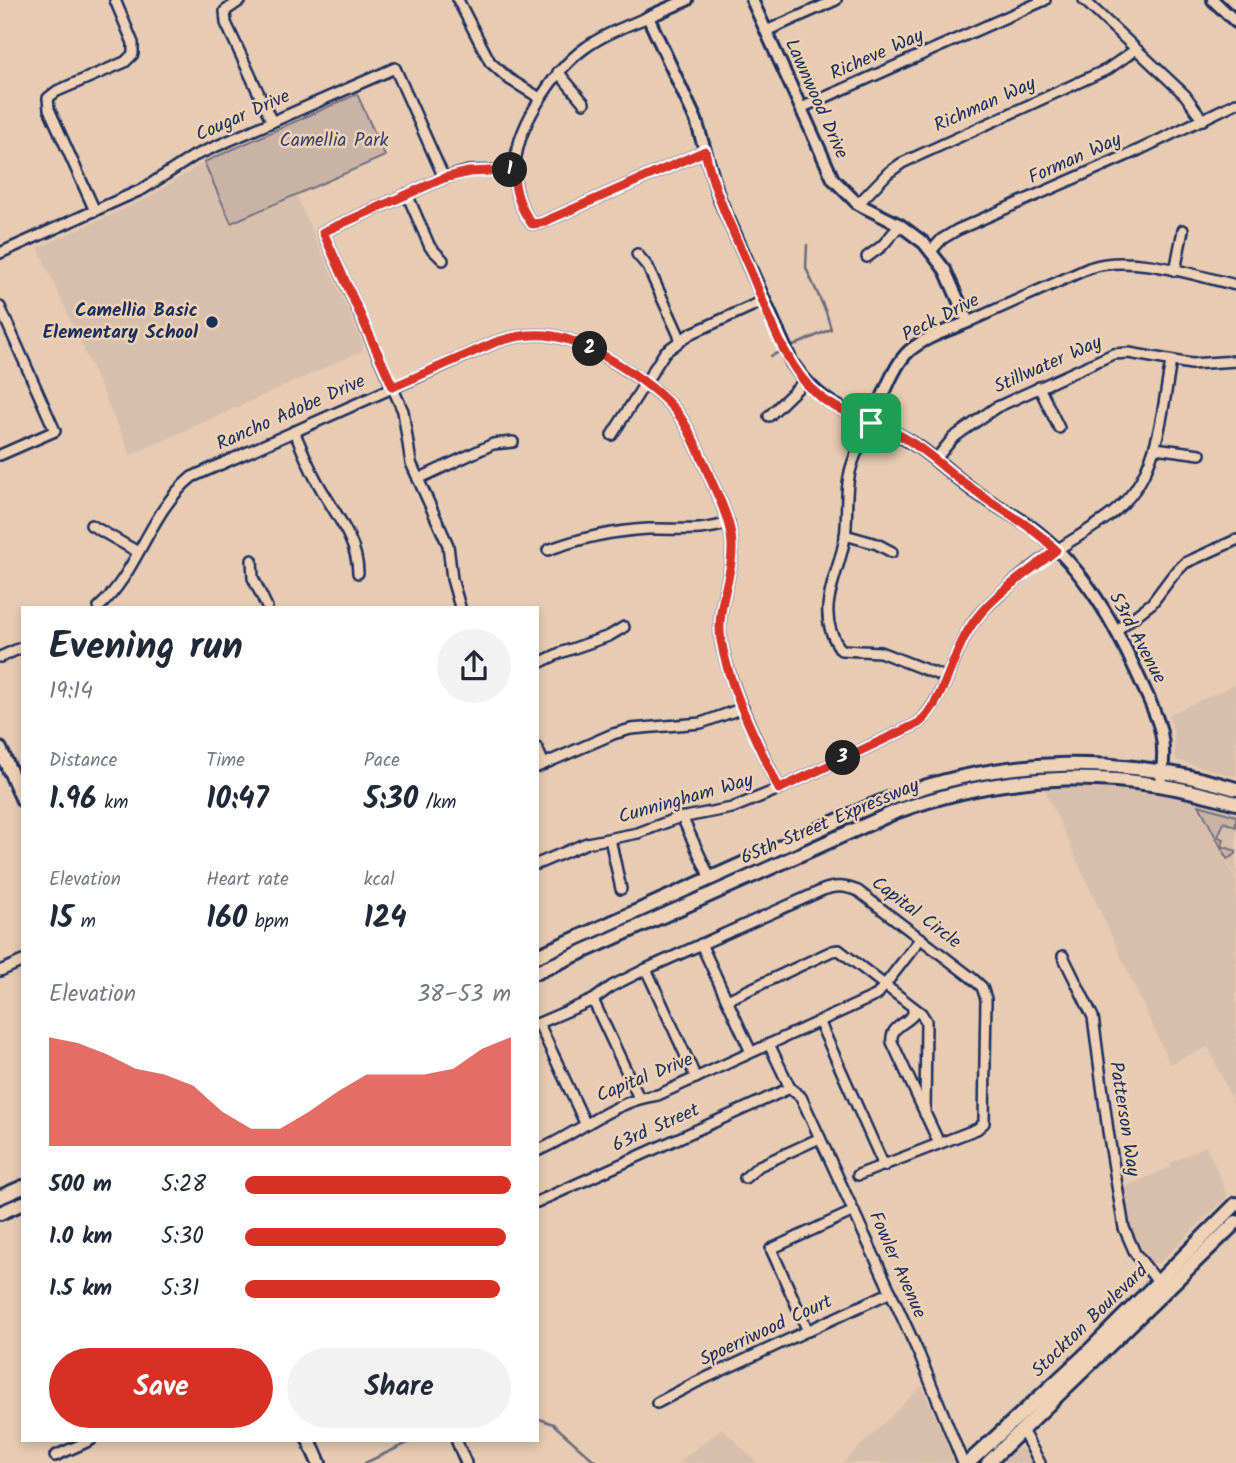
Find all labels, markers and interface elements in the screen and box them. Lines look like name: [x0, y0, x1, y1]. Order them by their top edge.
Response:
street label: Richeve Way: [825, 21, 930, 89]
street label: Lawnwood Drive: [776, 34, 856, 164]
street label: Richman Way: [929, 69, 1042, 141]
street label: Cougar Drive: [191, 82, 295, 150]
street label: Forman Way: [1024, 125, 1127, 193]
park label: Camellia Park: [280, 126, 388, 156]
pin: 1: [492, 152, 528, 188]
text: 1: [507, 154, 512, 184]
street label: Peck Drive: [897, 285, 985, 350]
place label: Camellia Basic Elementary School: [43, 296, 199, 348]
marker: Camellia Basic Elementary School: [204, 314, 220, 330]
street label: Stillwater Way: [989, 327, 1108, 402]
pin: 2: [572, 332, 608, 366]
text: 2: [584, 333, 595, 363]
street label: Rancho Adobe Drive: [212, 366, 371, 459]
pin: [841, 393, 901, 453]
icon: arrive: [852, 404, 890, 442]
street label: 53rd Avenue: [1100, 587, 1174, 690]
text: Evening run: [49, 618, 243, 678]
button: share: [437, 629, 511, 703]
text: 19:14: [49, 674, 93, 710]
pin: 3: [826, 740, 860, 776]
text: 3: [837, 742, 848, 772]
text: Distance: [49, 746, 117, 776]
text: Time: [206, 746, 245, 776]
text: Pace: [364, 746, 400, 776]
street label: Cunningham Way: [615, 765, 758, 833]
street label: 65th Street Expressway: [736, 770, 925, 873]
text: 1.96: [49, 776, 97, 824]
text: 10:47: [206, 776, 269, 824]
text: 5:30: [364, 776, 418, 824]
text: km: [97, 788, 128, 818]
text: /km: [418, 788, 456, 818]
text: Elevation: [49, 865, 121, 895]
text: Heart rate: [206, 865, 289, 895]
text: kcal: [364, 865, 395, 895]
street label: Capital Circle: [865, 869, 968, 957]
text: 15: [49, 895, 73, 943]
text: 160: [206, 895, 247, 943]
text: 124: [364, 895, 407, 943]
text: m: [73, 907, 96, 937]
text: bpm: [247, 907, 289, 937]
text: Elevation: [49, 977, 136, 1013]
text: 38–53 m: [417, 977, 511, 1013]
street label: Capital Drive: [592, 1045, 698, 1111]
street label: Patterson Way: [1100, 1059, 1148, 1180]
street label: 63rd Street: [607, 1095, 705, 1161]
text: 500 m: [49, 1167, 112, 1203]
text: 5:28: [161, 1167, 206, 1203]
street label: Fowler Avenue: [860, 1207, 934, 1324]
text: 1.0 km: [49, 1219, 112, 1255]
text: 5:30: [161, 1219, 204, 1255]
street label: Stockton Boulevard: [1025, 1257, 1156, 1385]
text: 1.5 km: [49, 1271, 112, 1307]
text: 5:31: [161, 1271, 199, 1307]
street label: Spoerriwood Court: [695, 1287, 838, 1375]
button: Save: [49, 1348, 273, 1428]
button: Share: [287, 1348, 511, 1428]

